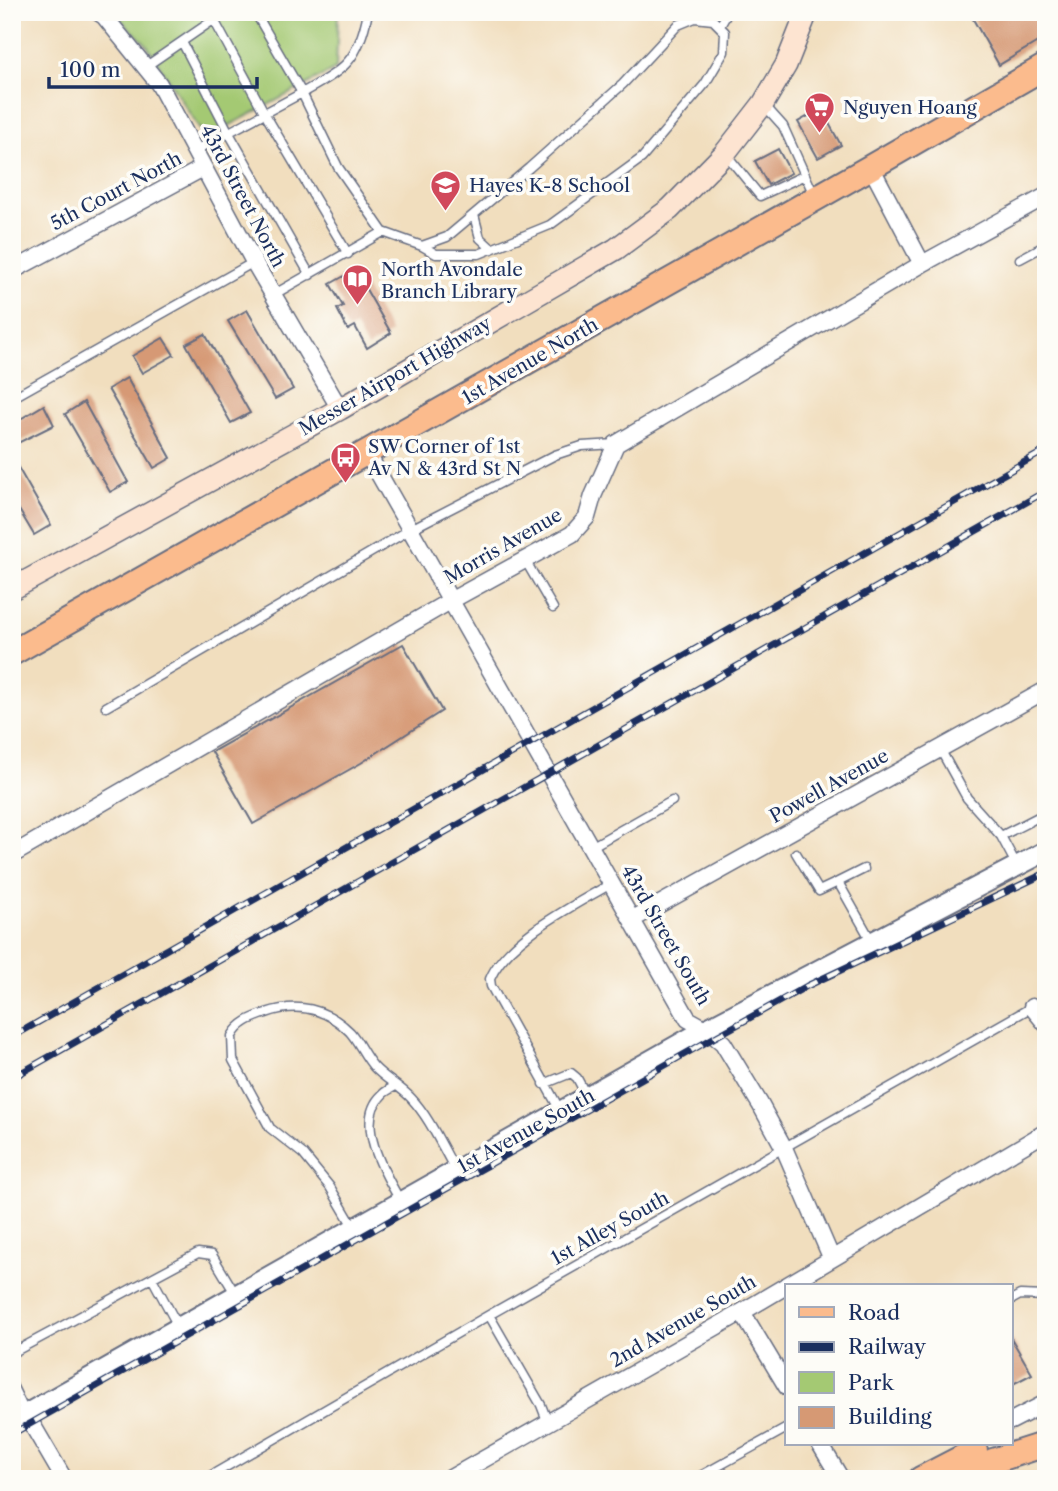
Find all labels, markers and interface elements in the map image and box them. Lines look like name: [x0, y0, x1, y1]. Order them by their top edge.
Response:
scale bar: [49, 46, 257, 90]
text: 100 m: [60, 57, 121, 82]
supermarket icon: Nguyen Hoang: [803, 90, 837, 134]
place label: Nguyen Hoang: [843, 96, 978, 119]
street label: 43rd Street North: [196, 121, 290, 271]
street label: 5th Court North: [46, 147, 186, 235]
school or university icon: Hayes K-8 School: [429, 168, 463, 212]
place label: Hayes K-8 School: [469, 174, 630, 197]
place label: North Avondale Branch Library: [381, 258, 523, 303]
library icon: North Avondale Branch Library: [341, 263, 375, 307]
street label: Messer Airport Highway: [295, 311, 496, 441]
street label: 1st Avenue North: [458, 313, 602, 409]
place label: SW Corner of 1st Av N & 43rd St N: [367, 435, 521, 480]
bus stop icon: SW Corner of 1st Av N & 43rd St N: [328, 440, 362, 484]
street label: Morris Avenue: [440, 503, 566, 589]
street label: Powell Avenue: [766, 744, 892, 828]
street label: 43rd Street South: [617, 861, 716, 1009]
street label: 1st Avenue South: [453, 1084, 599, 1178]
street label: 1st Alley South: [547, 1186, 673, 1270]
street label: 2nd Avenue South: [606, 1270, 760, 1372]
legend: [785, 1284, 1012, 1446]
text: Road: [848, 1300, 900, 1325]
text: Railway: [848, 1334, 926, 1359]
text: Park: [848, 1370, 894, 1395]
text: Building: [848, 1404, 933, 1429]

